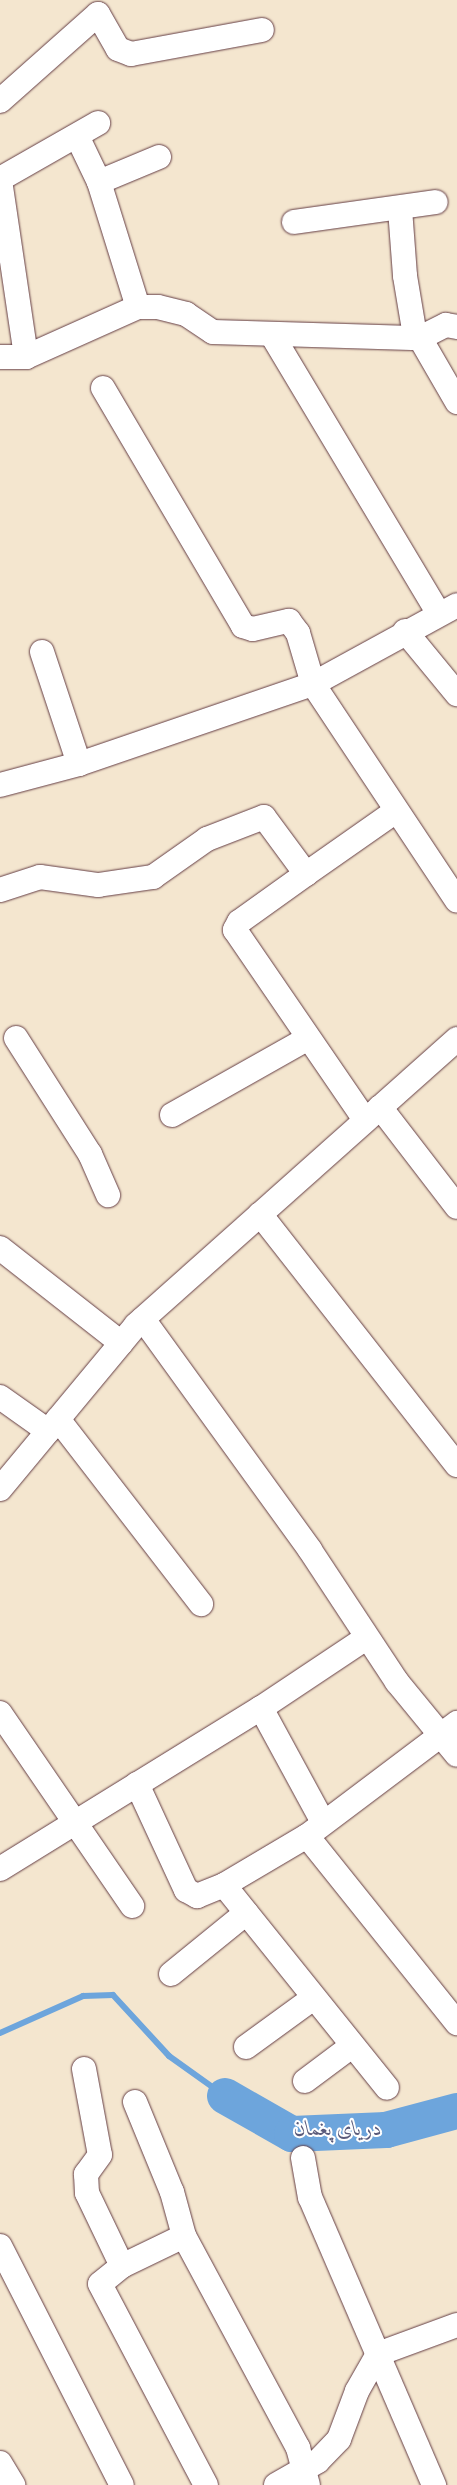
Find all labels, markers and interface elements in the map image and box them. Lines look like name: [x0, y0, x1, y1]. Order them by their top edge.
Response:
water label: دریای پغمان: [294, 2116, 382, 2142]

